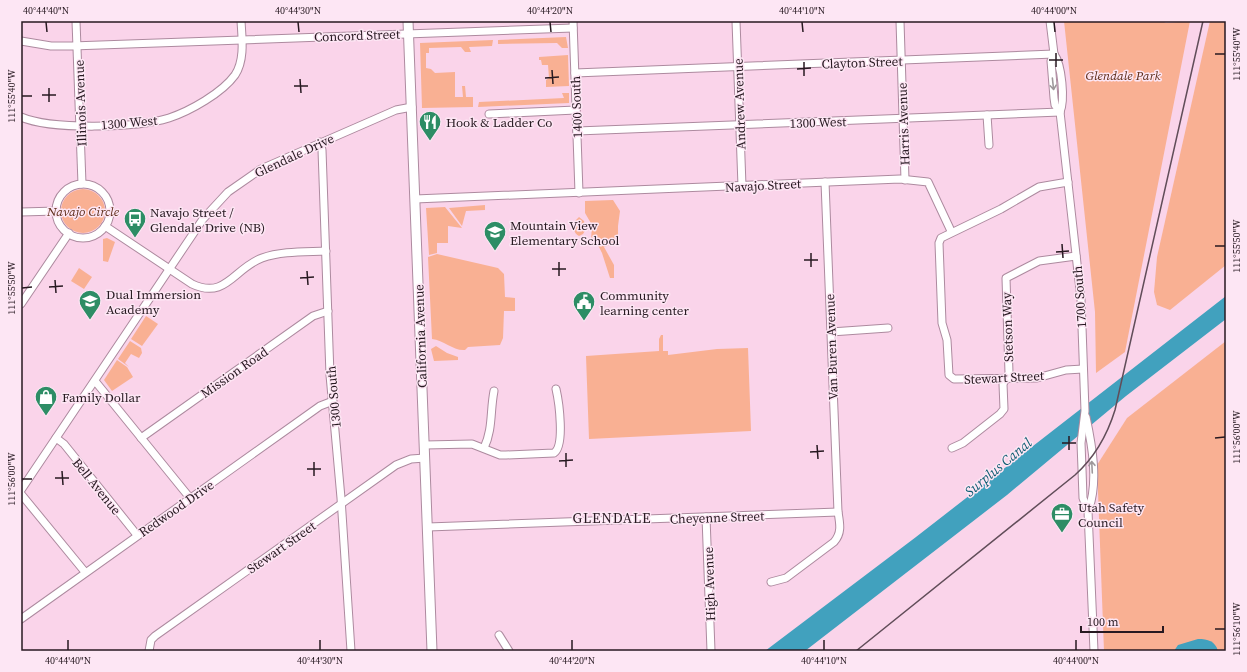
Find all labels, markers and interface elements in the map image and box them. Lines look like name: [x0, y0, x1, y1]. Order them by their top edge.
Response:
text: 40°44'40"N: [23, 4, 69, 17]
text: 40°44'30"N: [275, 4, 321, 17]
text: 40°44'20"N: [527, 4, 573, 17]
text: 40°44'10"N: [779, 4, 825, 17]
text: 40°44'00"N: [1031, 4, 1077, 17]
street label: Concord Street: [314, 25, 401, 45]
text: 111°55'40"W: [1230, 27, 1243, 81]
street label: Clayton Street: [821, 53, 904, 72]
street label: Andrew Avenue: [729, 58, 750, 150]
street label: Illinois Avenue: [70, 59, 91, 147]
park label: Glendale Park: [1085, 67, 1161, 84]
text: 111°55'40"W: [5, 69, 18, 123]
street label: 1400 South: [567, 75, 586, 138]
one-way arrow: [1049, 77, 1057, 90]
street label: Harris Avenue: [894, 82, 913, 166]
restaurant icon: Hook & Ladder Co: [417, 109, 443, 142]
street label: 1300 West: [100, 111, 159, 133]
street label: 1300 West: [789, 113, 847, 132]
place label: Hook & Ladder Co: [446, 114, 552, 131]
street label: Glendale Drive: [252, 129, 337, 181]
street label: Navajo Street: [725, 175, 802, 196]
park label: Navajo Circle: [46, 203, 120, 220]
place label: Navajo Street / Glendale Drive (NB): [150, 204, 265, 236]
bus stop icon: Navajo Street / Glendale Drive (NB): [122, 206, 148, 239]
place label: Mountain View Elementary School: [510, 217, 619, 249]
school or university icon: Mountain View Elementary School: [482, 219, 508, 252]
text: 111°55'50"W: [1230, 219, 1243, 273]
text: 111°55'50"W: [5, 261, 18, 315]
street label: 1700 South: [1069, 265, 1090, 329]
street label: California Avenue: [410, 284, 431, 388]
place label: Dual Immersion Academy: [106, 286, 201, 318]
place label: Community learning center: [600, 287, 689, 319]
school or university icon: Dual Immersion Academy: [77, 288, 103, 321]
public building icon: Community learning center: [571, 289, 597, 322]
street label: Stetson Way: [998, 292, 1017, 362]
street label: Van Buren Avenue: [821, 293, 842, 400]
street label: Mission Road: [197, 343, 272, 402]
street label: 1300 South: [322, 365, 345, 429]
street label: Stewart Street: [964, 367, 1045, 388]
shop icon: Family Dollar: [33, 384, 59, 417]
place label: Family Dollar: [62, 389, 141, 406]
text: 111°56'00"W: [1230, 410, 1243, 464]
water label: Surplus Canal: [960, 433, 1036, 501]
text: 111°56'00"W: [5, 452, 18, 506]
street label: Bell Avenue: [69, 454, 125, 518]
one-way arrow: [1089, 461, 1096, 474]
street label: Redwood Drive: [135, 476, 217, 541]
place label: Utah Safety Council: [1078, 499, 1144, 531]
office icon: Utah Safety Council: [1049, 501, 1075, 534]
street label: Cheyenne Street: [669, 507, 765, 528]
district label: GLENDALE: [573, 508, 651, 528]
street label: Stewart Street: [244, 517, 320, 577]
street label: High Avenue: [700, 546, 719, 621]
text: 111°56'10"W: [1230, 602, 1243, 656]
scale bar: [1081, 608, 1163, 634]
text: 100 m: [1087, 614, 1119, 630]
text: 40°44'40"N: [45, 654, 91, 667]
text: 40°44'30"N: [297, 654, 343, 667]
text: 40°44'20"N: [549, 654, 595, 667]
text: 40°44'10"N: [801, 654, 847, 667]
text: 40°44'00"N: [1053, 654, 1099, 667]

